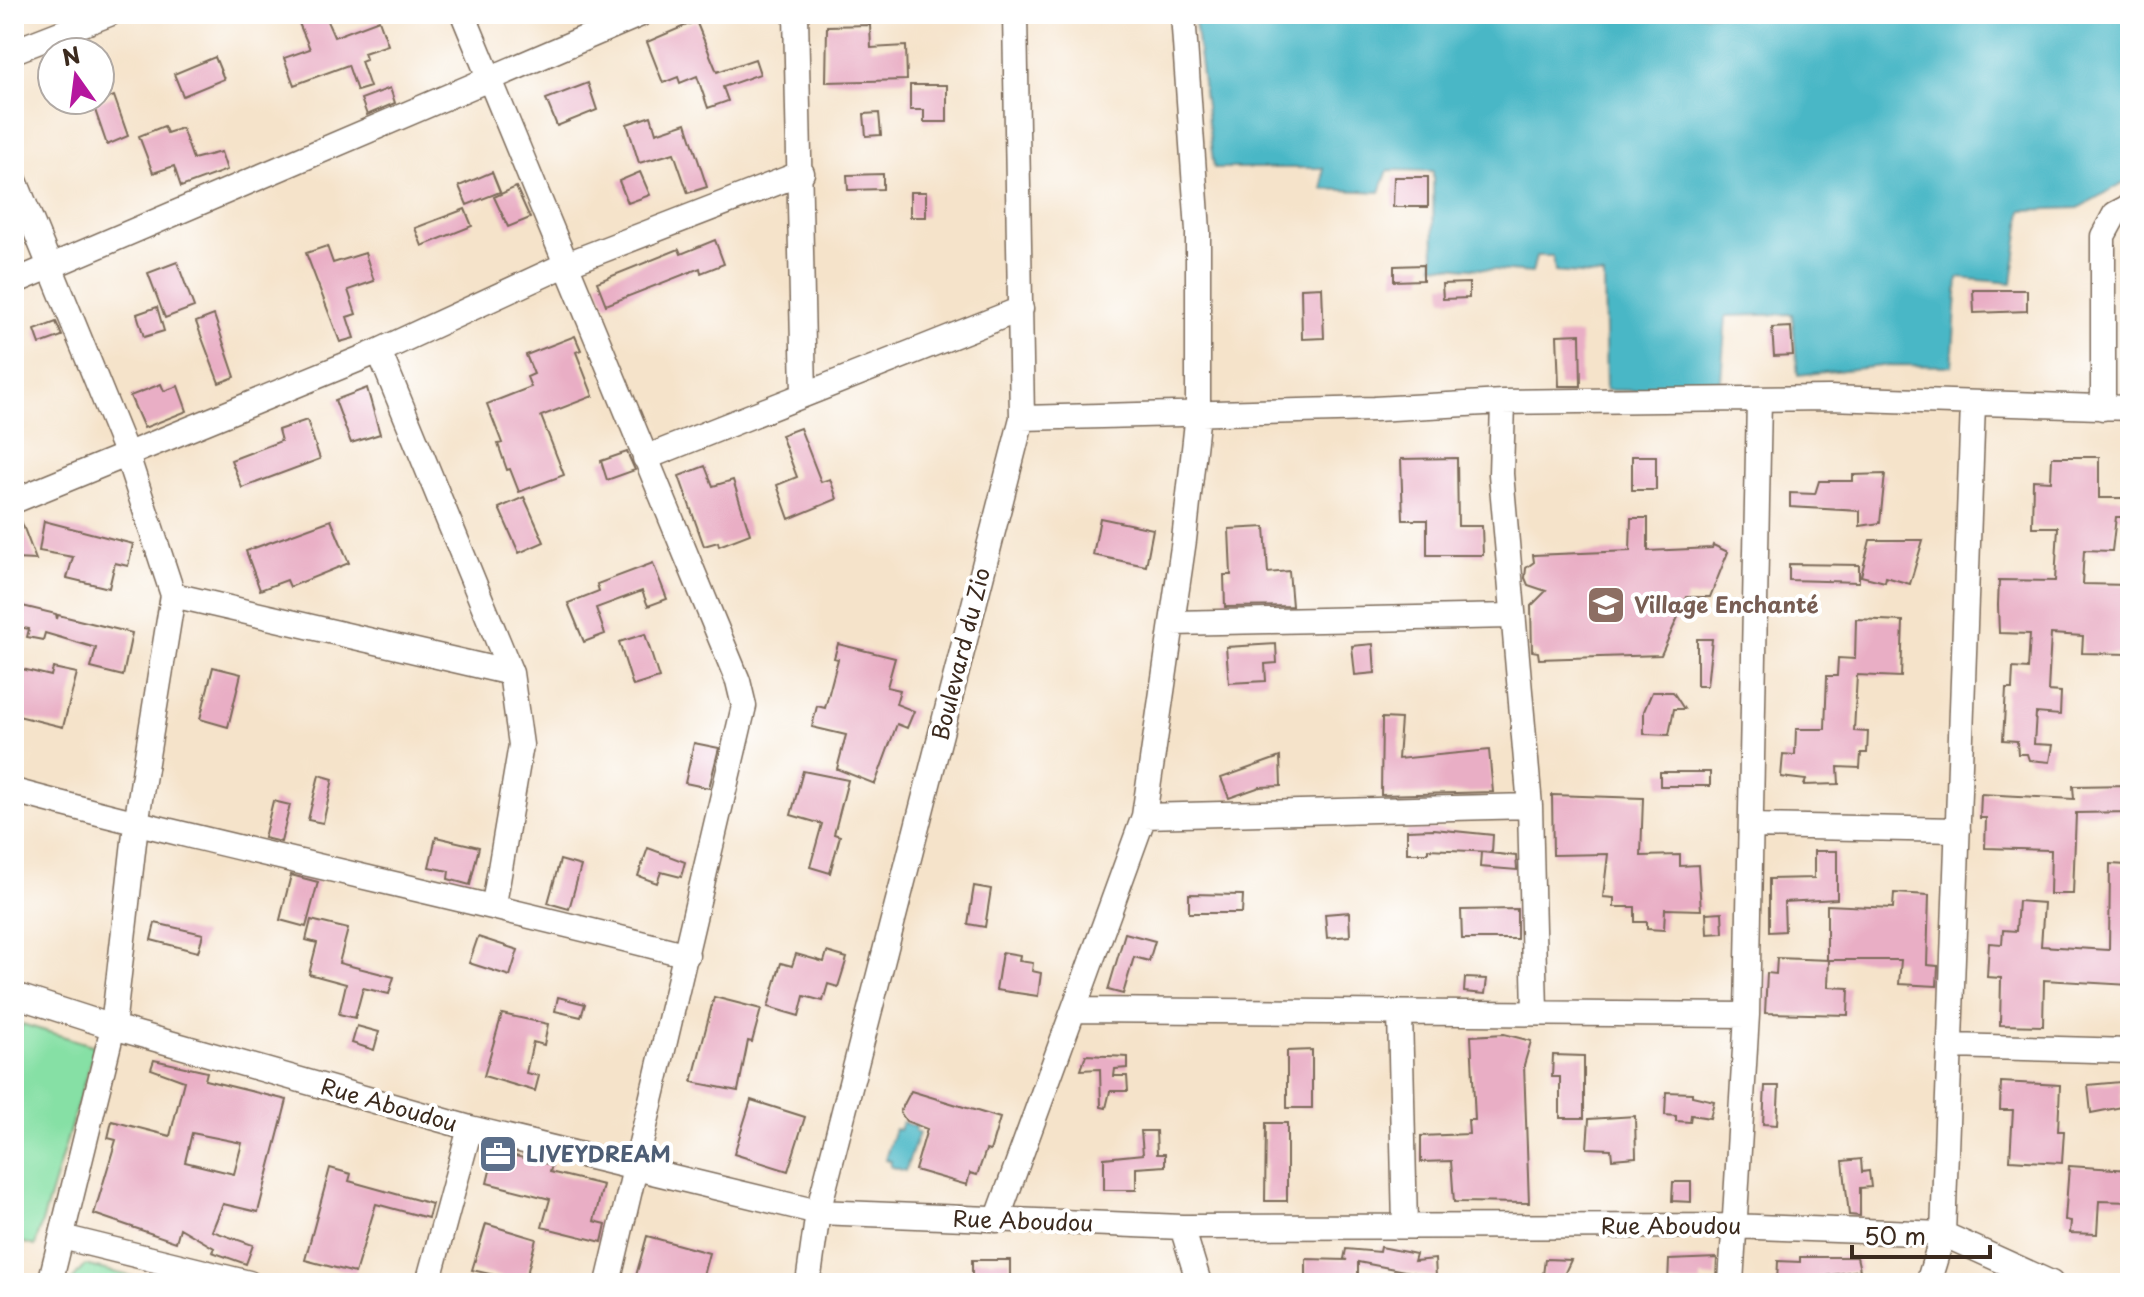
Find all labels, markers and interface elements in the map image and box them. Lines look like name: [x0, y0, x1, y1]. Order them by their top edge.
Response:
north arrow: [36, 36, 116, 116]
text: N: [58, 37, 83, 73]
street label: Boulevard du Zio: [922, 564, 997, 743]
school or university icon: Village Enchanté: [1585, 584, 1627, 626]
place label: Village Enchanté: [1634, 587, 1819, 620]
street label: Rue Aboudou: [317, 1068, 462, 1139]
office icon: LIVEYDREAM: [477, 1133, 519, 1175]
place label: LIVEYDREAM: [526, 1136, 671, 1169]
street label: Rue Aboudou: [952, 1201, 1094, 1238]
street label: Rue Aboudou: [1601, 1208, 1741, 1241]
scale bar: [1852, 1209, 1990, 1259]
text: 50 m: [1864, 1217, 1926, 1253]

